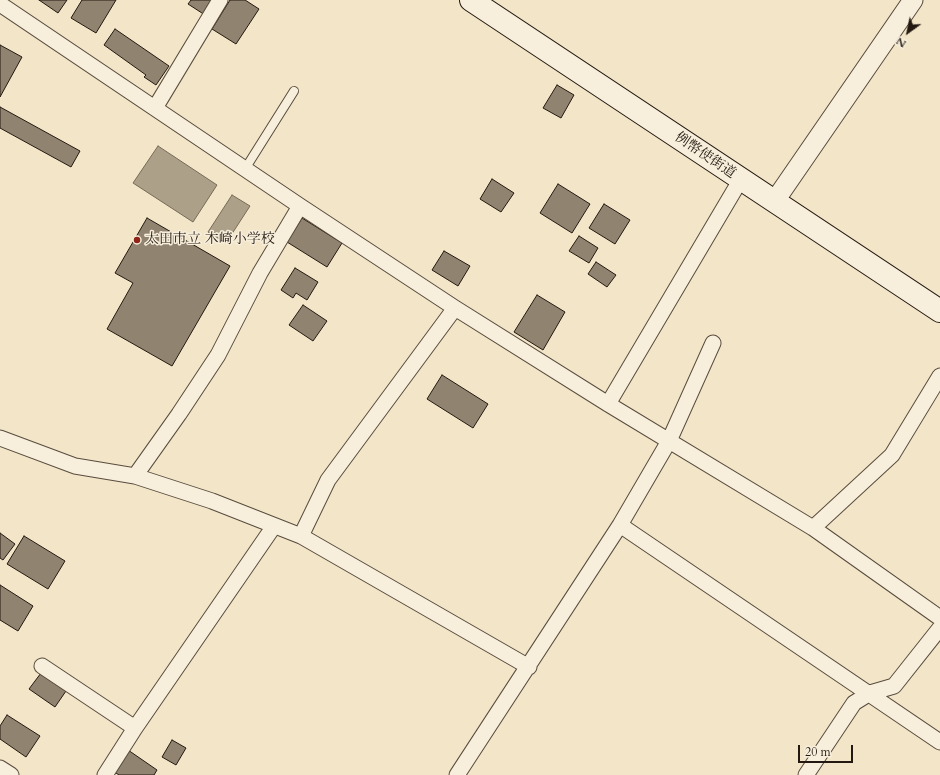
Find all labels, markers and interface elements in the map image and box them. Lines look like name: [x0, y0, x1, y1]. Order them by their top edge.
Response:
north arrow: [888, 12, 928, 52]
text: N: [893, 34, 909, 51]
street label: 例幣使街道: [671, 129, 739, 183]
place label: 太田市立 木崎小学校: [145, 232, 275, 248]
marker: 太田市立 木崎小学校: [132, 235, 142, 245]
scale bar: [800, 737, 855, 763]
text: 20 m: [805, 744, 831, 760]

